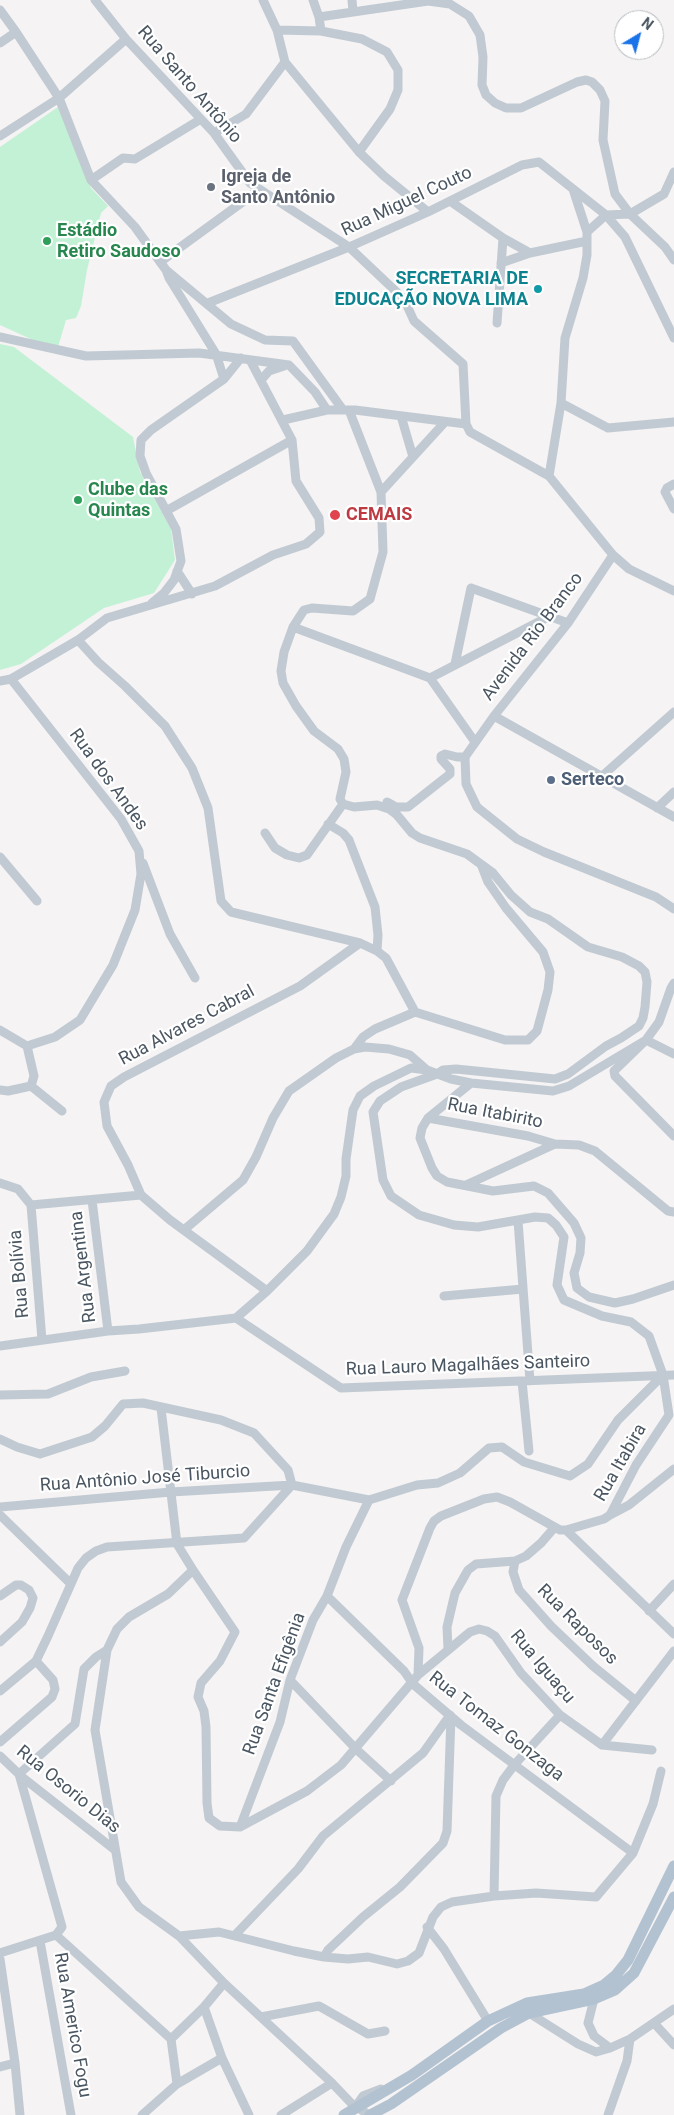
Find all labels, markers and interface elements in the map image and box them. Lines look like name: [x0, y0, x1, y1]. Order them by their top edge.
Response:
north arrow: [614, 10, 664, 60]
text: N: [639, 14, 656, 33]
street label: Rua Santo Antônio: [132, 22, 246, 148]
street label: Rua Miguel Couto: [338, 162, 476, 242]
place label: Igreja de Santo Antônio: [221, 166, 335, 208]
marker: Igreja de Santo Antônio: [205, 181, 217, 193]
place label: Estádio Retiro Saudoso: [57, 220, 181, 262]
marker: Estádio Retiro Saudoso: [41, 235, 53, 247]
place label: SECRETARIA DE EDUCAÇÃO NOVA LIMA: [334, 268, 528, 310]
marker: SECRETARIA DE EDUCAÇÃO NOVA LIMA: [532, 283, 544, 295]
place label: Clube das Quintas: [88, 479, 168, 522]
marker: Clube das Quintas: [72, 494, 84, 506]
place label: CEMAIS: [346, 504, 412, 526]
marker: CEMAIS: [328, 508, 342, 522]
street label: Avenida Rio Branco: [478, 569, 588, 705]
street label: Rua dos Andes: [64, 725, 152, 835]
place label: Serteco: [561, 769, 624, 791]
marker: Serteco: [545, 774, 557, 786]
street label: Rua Alvares Cabral: [115, 981, 259, 1071]
street label: Rua Itabirito: [445, 1094, 545, 1134]
street label: Rua Argentina: [66, 1210, 102, 1324]
street label: Rua Bolívia: [5, 1229, 35, 1319]
street label: Rua Lauro Magalhães Santeiro: [345, 1351, 591, 1381]
street label: Rua Itabira: [590, 1420, 652, 1506]
street label: Rua Antônio José Tiburcio: [39, 1461, 251, 1497]
street label: Rua Raposos: [532, 1580, 622, 1670]
street label: Rua Santa Efigênia: [239, 1610, 311, 1758]
street label: Rua Iguaçu: [505, 1626, 579, 1708]
street label: Rua Tomaz Gonzaga: [424, 1668, 568, 1786]
street label: Rua Osorio Dias: [12, 1741, 124, 1839]
street label: Rua Americo Fogu: [49, 1951, 95, 2099]

